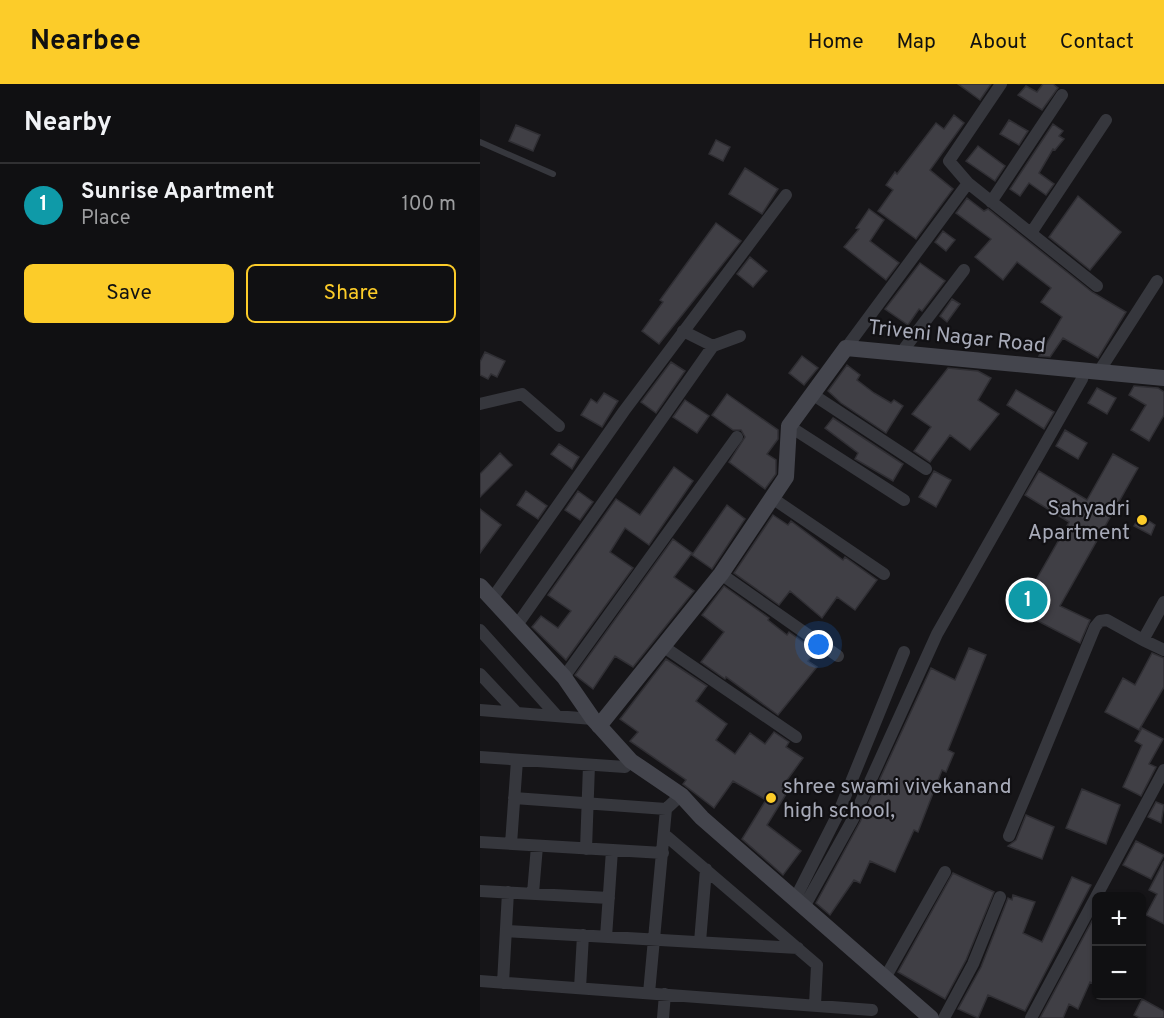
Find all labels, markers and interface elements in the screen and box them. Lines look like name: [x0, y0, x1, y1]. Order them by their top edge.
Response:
text: Nearbee: [30, 24, 141, 60]
text: Home: [808, 29, 864, 56]
text: Map: [897, 29, 936, 56]
text: About: [969, 29, 1027, 56]
text: Contact: [1060, 29, 1134, 56]
text: Nearby: [24, 107, 112, 140]
text: Sunrise Apartment: [81, 179, 275, 206]
text: 1: [40, 192, 48, 218]
text: 100 m: [401, 192, 456, 218]
text: Place: [81, 206, 131, 232]
button: Save: [24, 264, 234, 323]
button: Share: [246, 264, 456, 323]
street label: Triveni Nagar Road: [867, 315, 1047, 360]
place label: Sahyadri Apartment: [1028, 496, 1130, 547]
marker: Sahyadri Apartment: [1135, 513, 1149, 527]
pin: 1: [1008, 578, 1048, 622]
your location: [804, 630, 833, 659]
place label: shree swami vivekanand high school,: [783, 774, 1011, 825]
marker: shree swami vivekanand high school,: [764, 791, 778, 805]
map controls: [1092, 892, 1146, 1000]
button: +: [1092, 892, 1146, 946]
button: −: [1092, 946, 1146, 1000]

